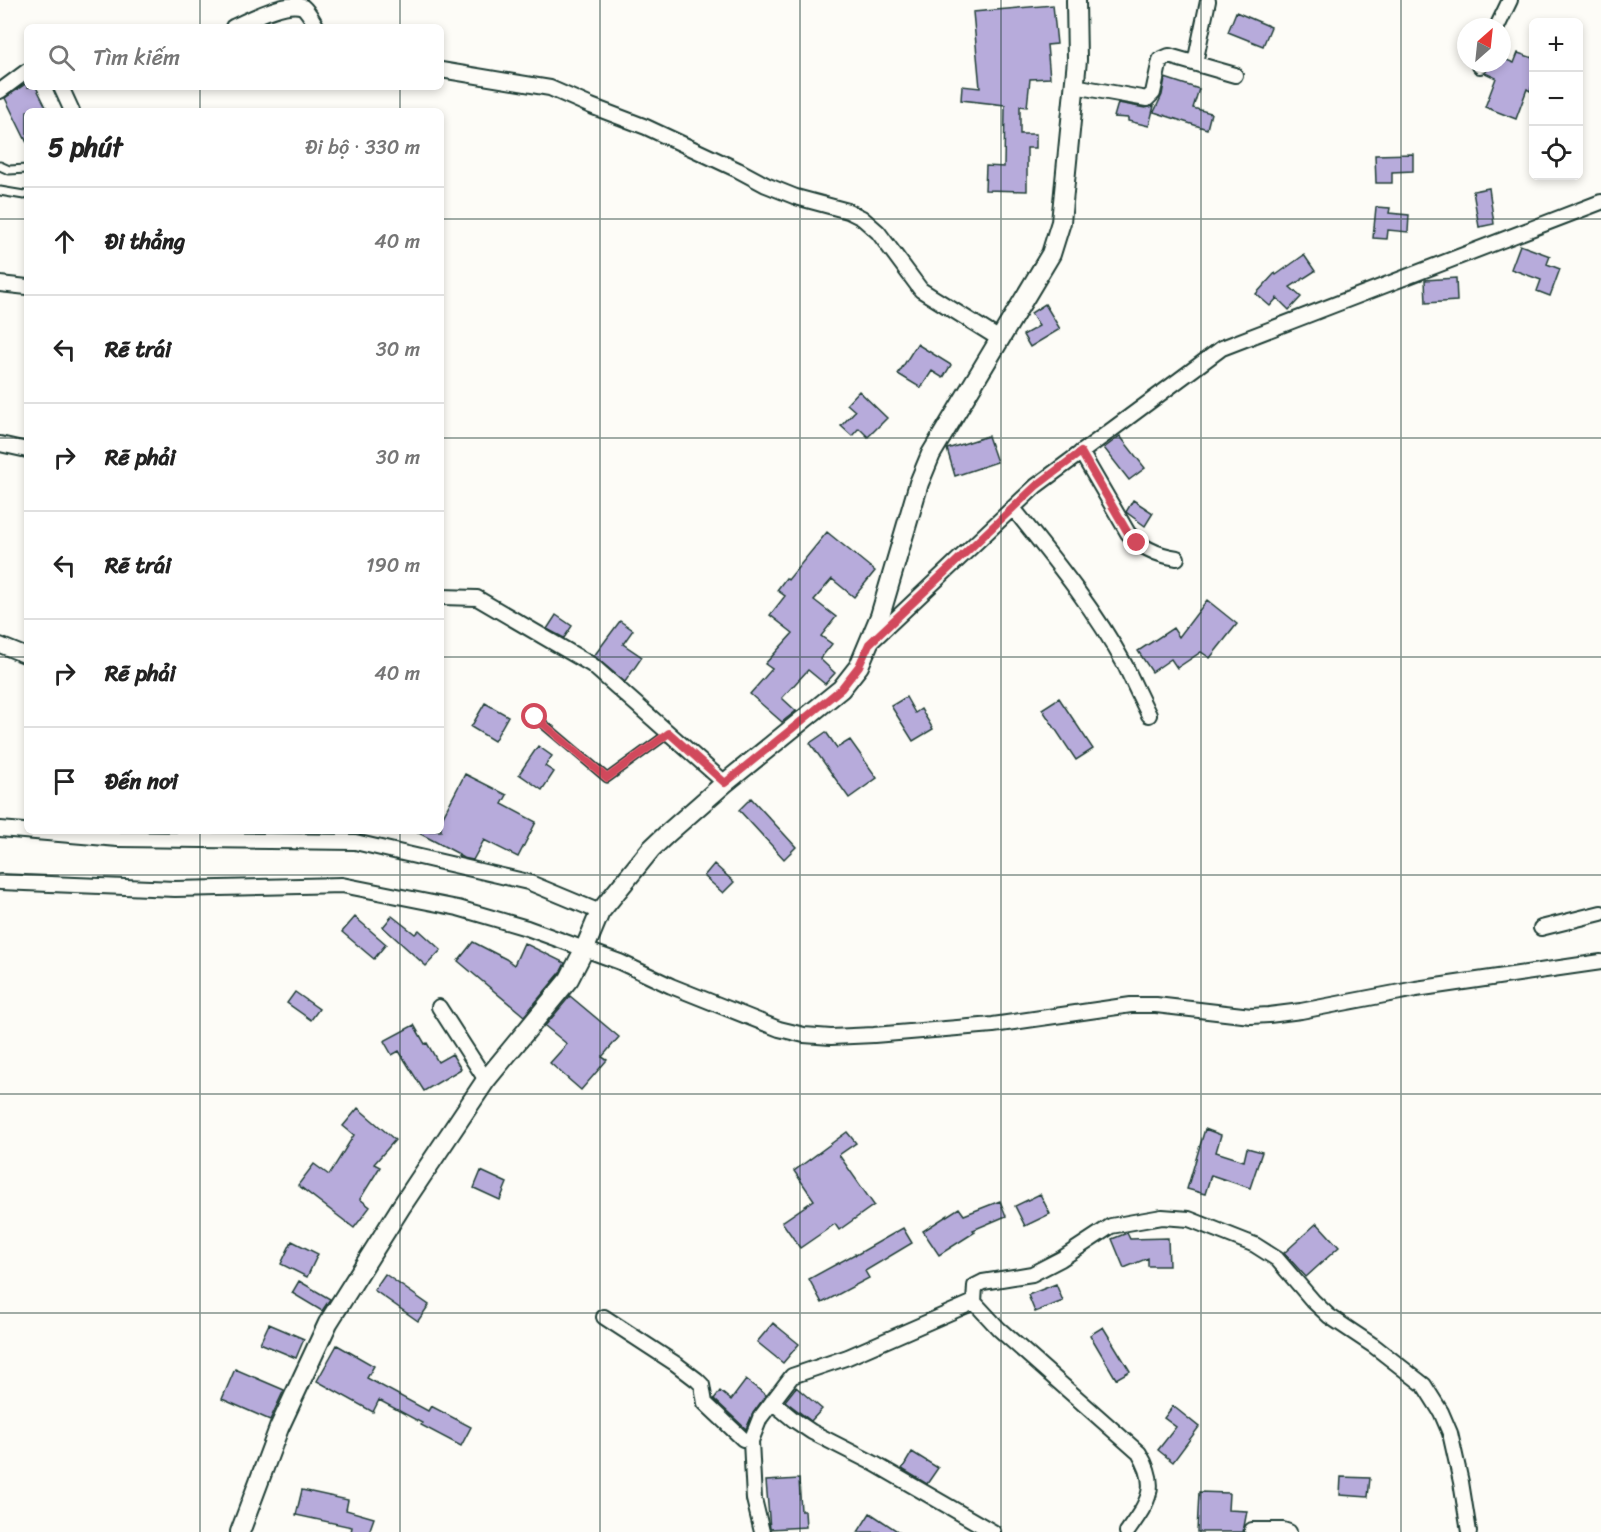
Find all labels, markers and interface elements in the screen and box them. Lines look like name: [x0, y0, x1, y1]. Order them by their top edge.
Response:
north arrow: [1457, 18, 1511, 72]
map controls: [1529, 18, 1583, 180]
button: +: [1529, 18, 1583, 72]
search box: [24, 24, 444, 90]
text: Tìm kiếm: [93, 38, 180, 77]
icon: search: [45, 41, 78, 74]
button: −: [1529, 72, 1583, 126]
text: 5 phút: [48, 124, 122, 170]
button: locate: [1529, 126, 1583, 180]
text: Đi bộ · 330 m: [305, 130, 420, 165]
text: Đi thẳng: [105, 222, 185, 261]
text: 40 m: [374, 224, 420, 259]
icon: ahead: [48, 225, 81, 258]
text: Rẽ trái: [105, 330, 171, 369]
text: 30 m: [376, 332, 420, 367]
icon: left: [48, 333, 81, 366]
text: Rẽ phải: [105, 438, 176, 477]
text: 30 m: [376, 440, 420, 475]
icon: right: [48, 441, 81, 474]
route end: [1123, 529, 1149, 555]
text: Rẽ trái: [105, 546, 171, 585]
text: 190 m: [366, 548, 420, 583]
icon: left: [48, 549, 81, 582]
text: Rẽ phải: [105, 654, 176, 693]
text: 40 m: [374, 656, 420, 691]
icon: right: [48, 657, 81, 690]
route start: [521, 703, 547, 729]
text: Đến nơi: [105, 762, 178, 801]
icon: arrive: [48, 765, 81, 798]

